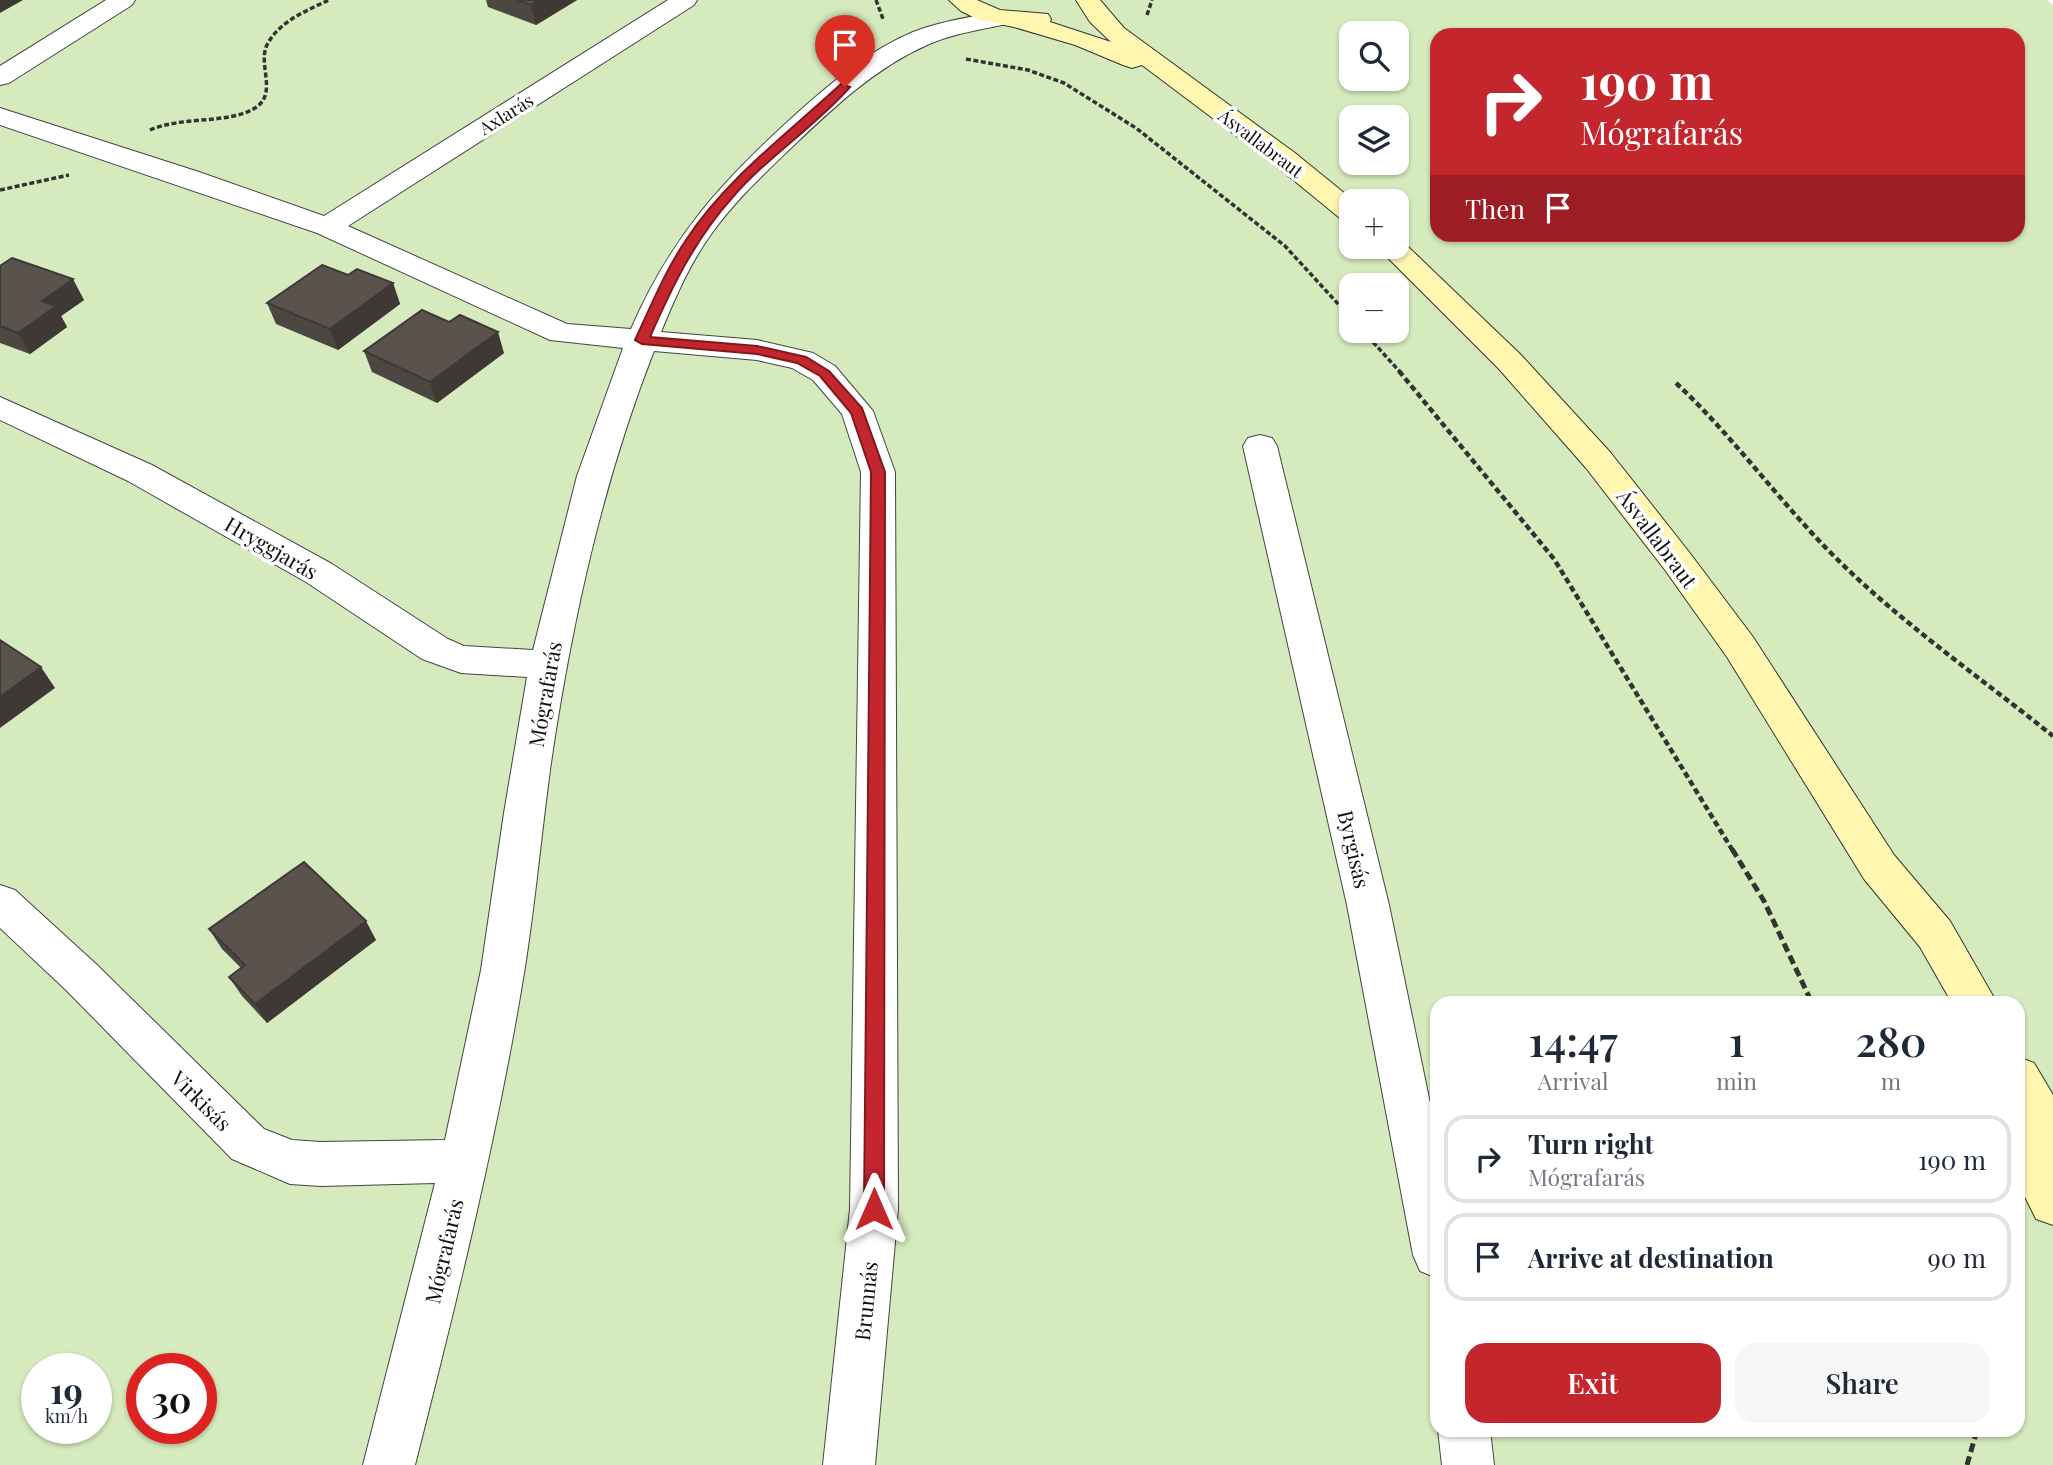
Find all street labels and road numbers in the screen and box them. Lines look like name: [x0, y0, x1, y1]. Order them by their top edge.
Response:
street label: Axlarás: [473, 88, 538, 141]
street label: Ásvallabraut: [1213, 103, 1309, 183]
street label: Ásvallabraut: [1611, 482, 1705, 594]
street label: Hryggjarás: [220, 509, 324, 585]
street label: Mógrafarás: [521, 639, 567, 749]
street label: Byrgisás: [1332, 807, 1378, 891]
street label: Virkisás: [165, 1063, 238, 1136]
street label: Mógrafarás: [417, 1196, 469, 1306]
street label: Brunnás: [847, 1260, 883, 1342]

